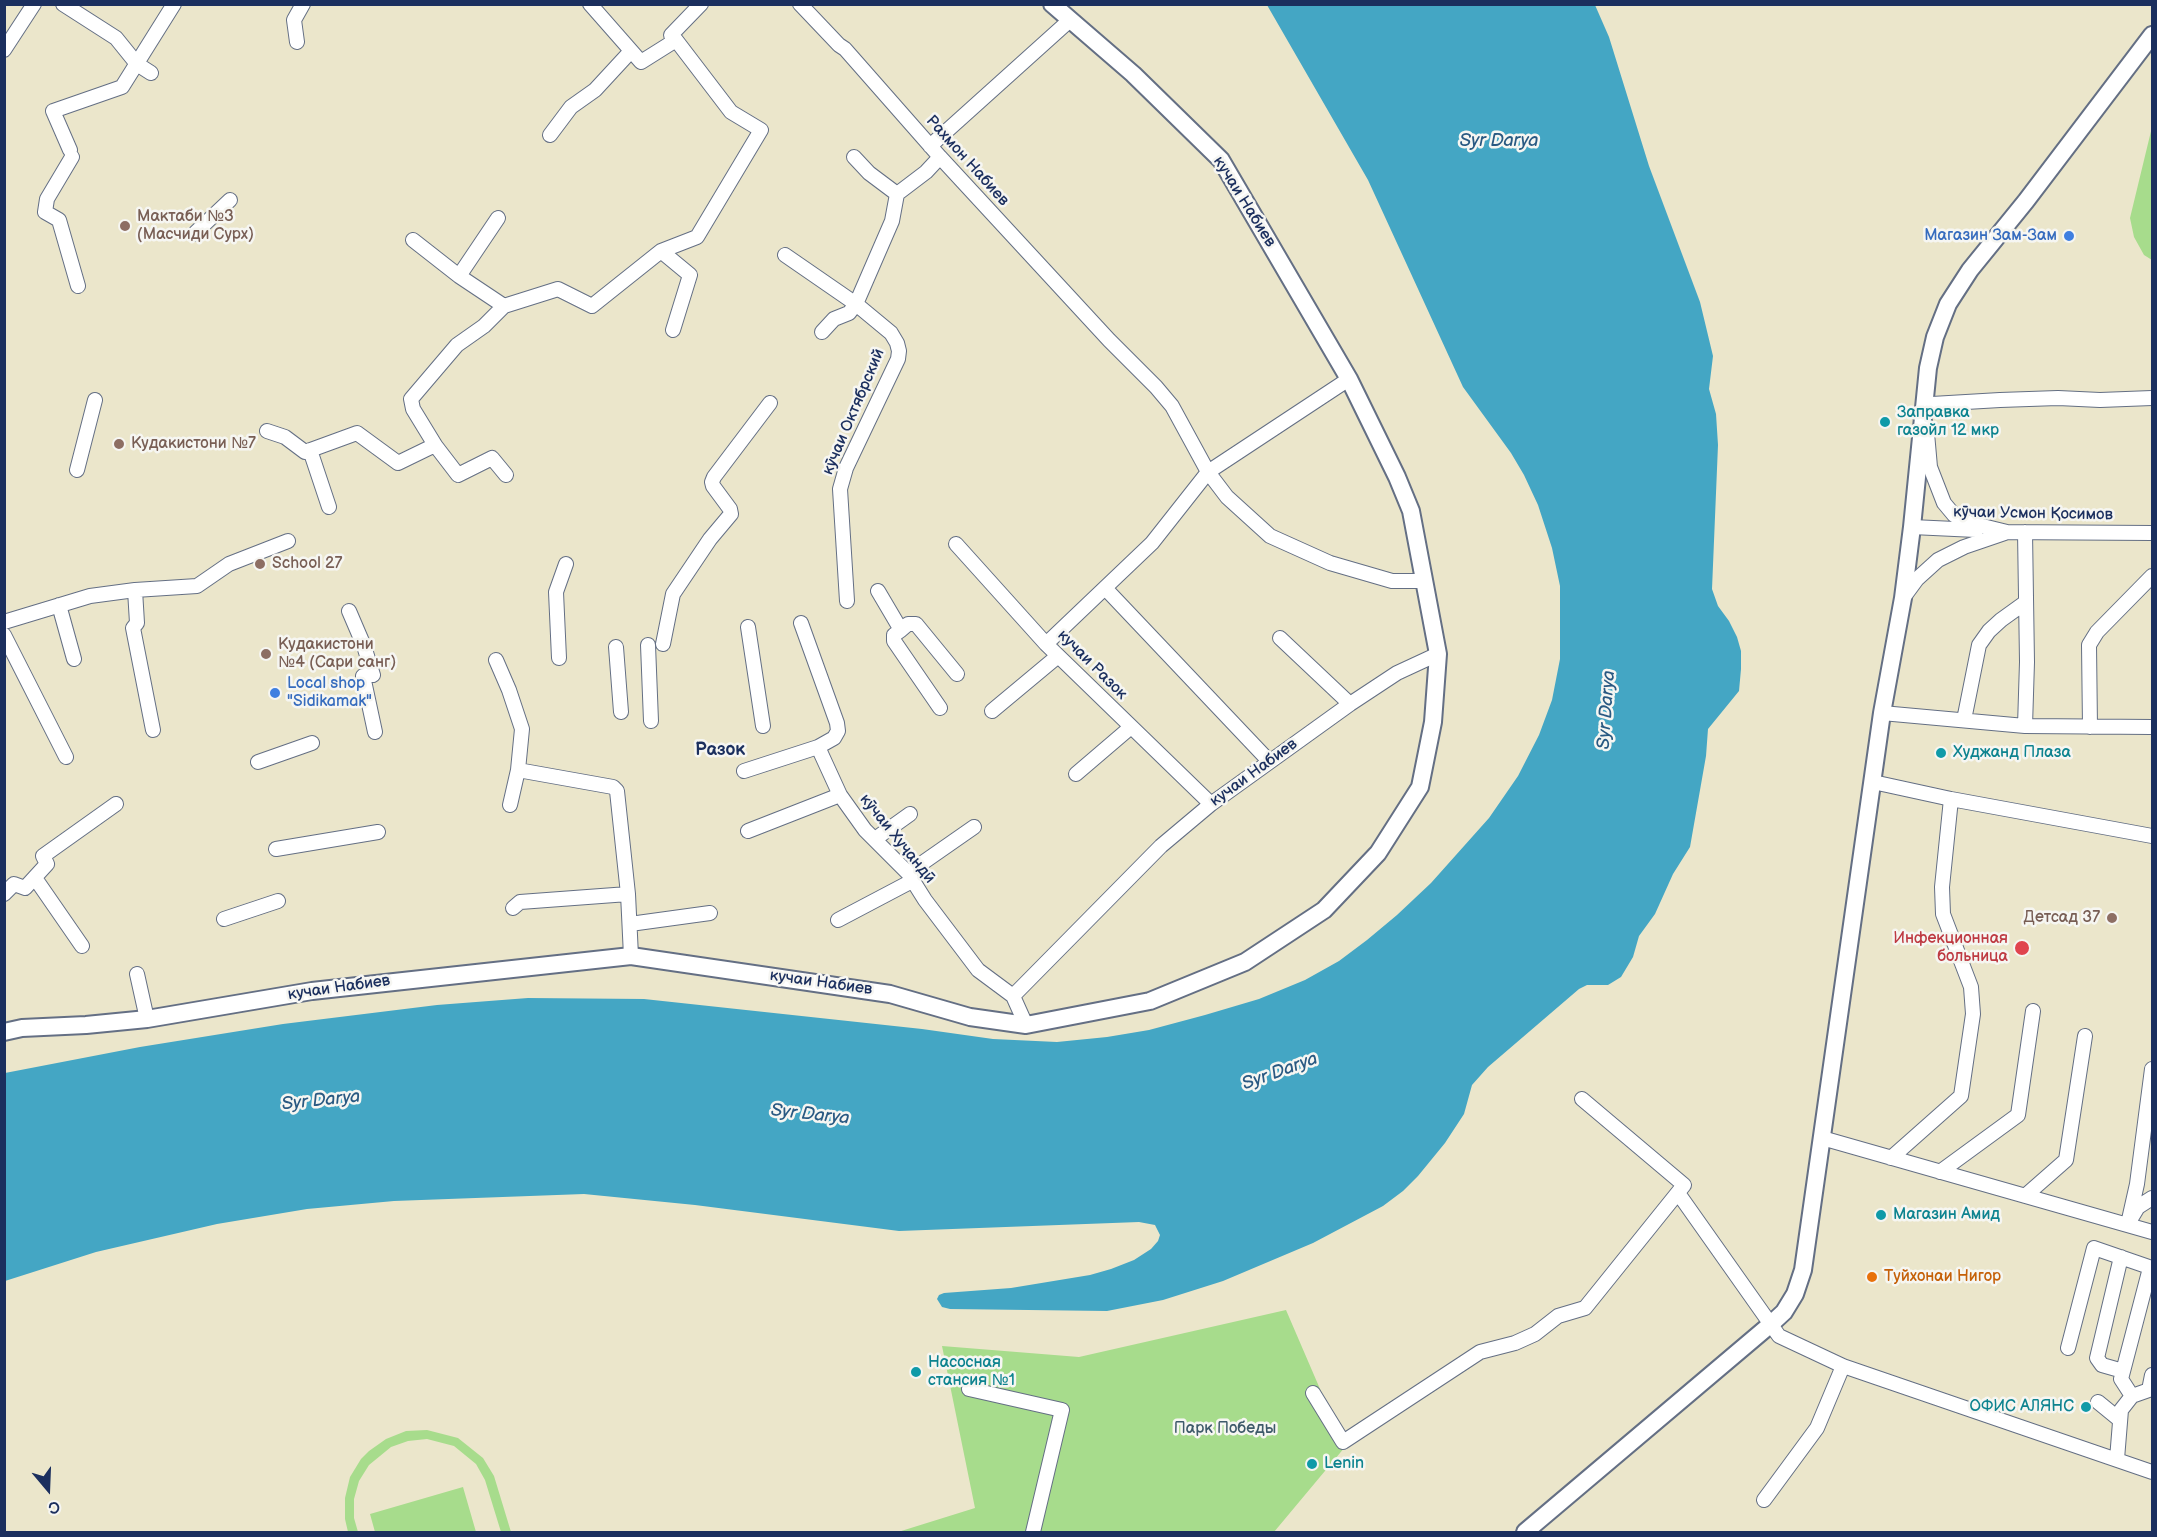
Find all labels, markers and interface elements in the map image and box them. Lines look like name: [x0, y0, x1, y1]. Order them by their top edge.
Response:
street label: Рахмон Набиев: [921, 112, 1013, 210]
water label: Syr Darya: [1460, 130, 1538, 152]
street label: кучаи Набиев: [1209, 153, 1279, 251]
place label: Мактаби №3 (Масчиди Сурх): [137, 207, 254, 245]
marker: Мактаби №3 (Масчиди Сурх): [118, 219, 132, 233]
place label: Магазин Зам-Зам: [1924, 226, 2057, 246]
marker: Магазин Зам-Зам: [2062, 229, 2076, 243]
street label: кӯчаи Октябрский: [819, 346, 889, 478]
place label: Заправка газойл 12 мкр: [1897, 403, 1999, 441]
marker: Заправка газойл 12 мкр: [1878, 415, 1892, 429]
place label: Кудакистони №7: [131, 434, 256, 454]
marker: Кудакистони №7: [112, 437, 126, 451]
street label: кӯчаи Усмон Қосимов: [1953, 503, 2113, 525]
place label: School 27: [272, 554, 342, 574]
marker: School 27: [253, 557, 267, 571]
street label: кучаи Разок: [1053, 626, 1131, 704]
place label: Кудакистони №4 (Сари санг): [278, 635, 396, 673]
marker: Кудакистони №4 (Сари санг): [259, 647, 273, 661]
water label: Syr Darya: [1593, 670, 1621, 750]
place label: Local shop "Sidikamak": [287, 674, 372, 712]
marker: Local shop "Sidikamak": [268, 686, 282, 700]
street label: кучаи Набиев: [1207, 735, 1301, 811]
district label: Разок: [695, 739, 745, 761]
place label: Худжанд Плаза: [1953, 743, 2071, 763]
marker: Худжанд Плаза: [1934, 746, 1948, 760]
street label: кӯчаи Хуҷандӣ: [855, 790, 939, 888]
place label: Детсад 37: [2024, 908, 2100, 928]
marker: Детсад 37: [2105, 911, 2119, 925]
place label: Инфекционная больница: [1893, 929, 2008, 967]
marker: Инфекционная больница: [2013, 939, 2031, 957]
street label: кучаи Набиев: [769, 966, 873, 1000]
street label: кучаи Набиев: [287, 971, 391, 1005]
water label: Syr Darya: [1239, 1048, 1321, 1096]
water label: Syr Darya: [281, 1086, 361, 1116]
water label: Syr Darya: [770, 1100, 850, 1130]
place label: Магазин Амид: [1893, 1205, 2000, 1225]
marker: Магазин Амид: [1874, 1208, 1888, 1222]
place label: Туйхонаи Нигор: [1884, 1267, 2001, 1287]
marker: Туйхонаи Нигор: [1865, 1270, 1879, 1284]
place label: Насосная стансия №1: [928, 1353, 1015, 1391]
marker: Насосная стансия №1: [909, 1365, 923, 1379]
place label: ОФИС АЛЯНС: [1969, 1397, 2074, 1417]
marker: ОФИС АЛЯНС: [2079, 1400, 2093, 1414]
park label: Парк Победы: [1174, 1419, 1276, 1439]
place label: Lenin: [1324, 1454, 1364, 1474]
marker: Lenin: [1305, 1457, 1319, 1471]
north arrow: [18, 1459, 78, 1519]
text: С: [46, 1496, 62, 1517]

